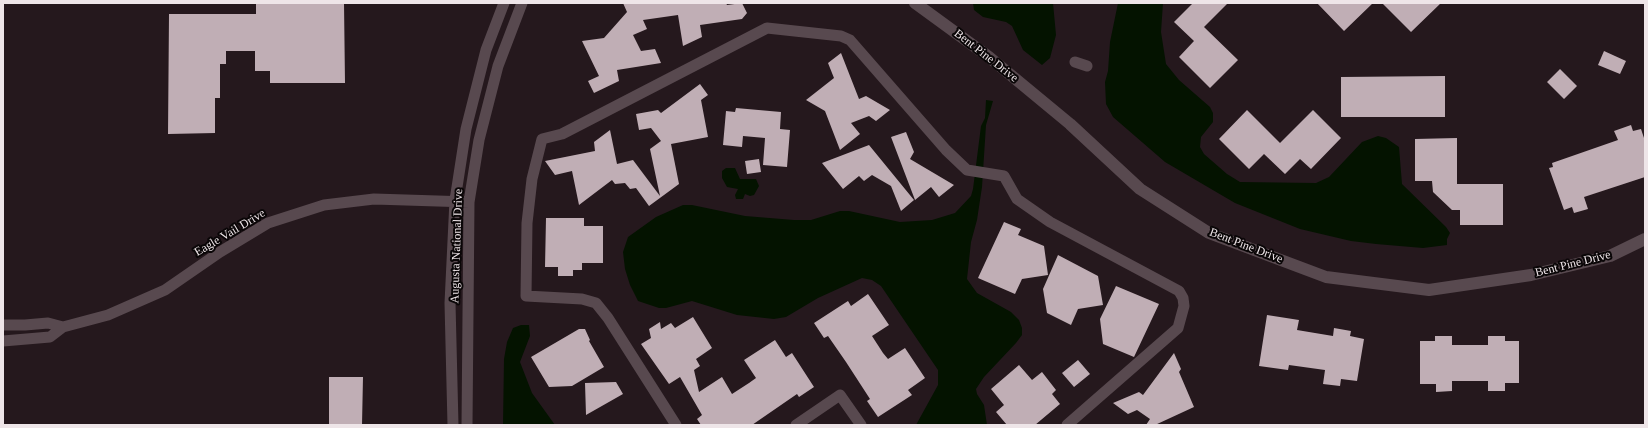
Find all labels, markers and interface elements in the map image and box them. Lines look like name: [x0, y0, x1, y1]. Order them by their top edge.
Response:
street label: Bent Pine Drive: [951, 27, 1021, 85]
street label: Augusta National Drive: [448, 188, 466, 304]
street label: Eagle Vail Drive: [192, 206, 268, 260]
street label: Bent Pine Drive: [1207, 225, 1285, 267]
street label: Bent Pine Drive: [1534, 248, 1612, 280]

